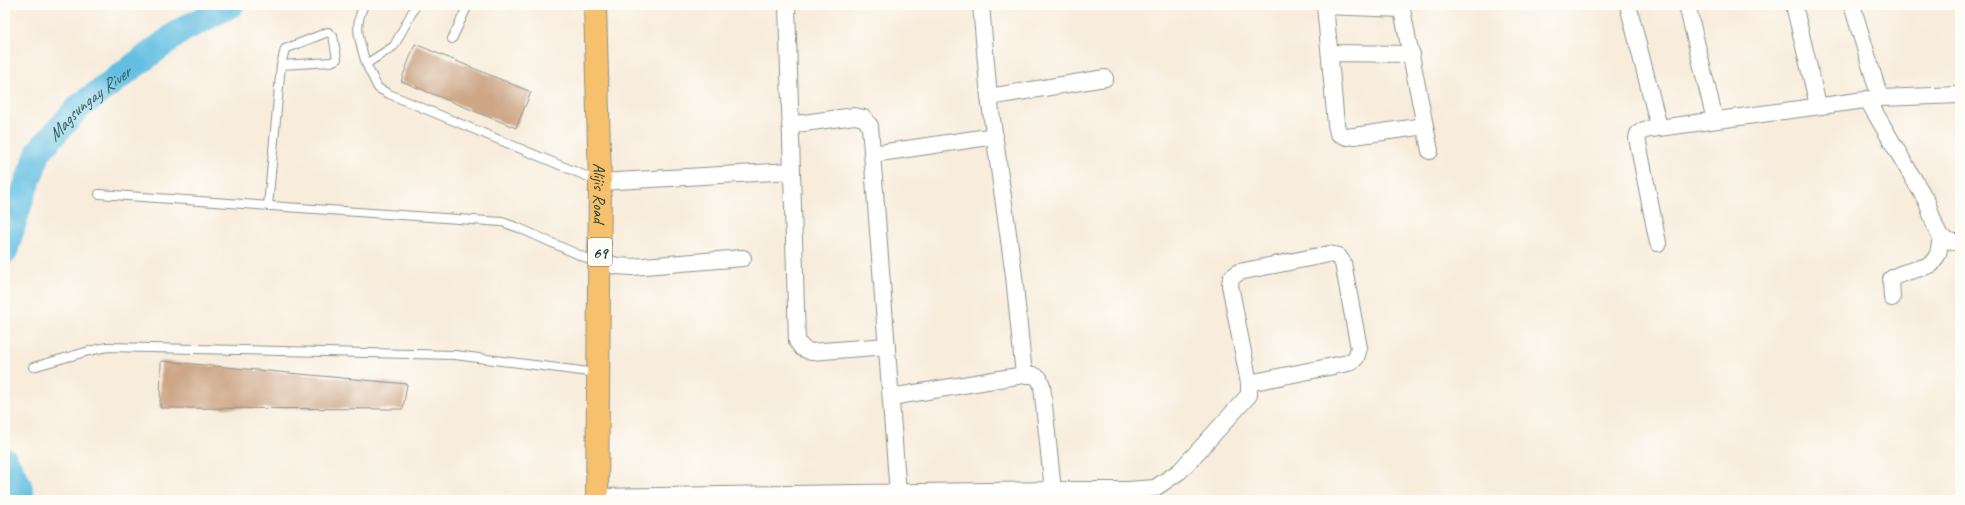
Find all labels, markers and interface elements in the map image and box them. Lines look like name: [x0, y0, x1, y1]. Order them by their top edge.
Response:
water label: Magsungay River: [43, 59, 138, 146]
street label: Alijis Road: [588, 162, 610, 225]
road number: 69: [588, 238, 612, 266]

